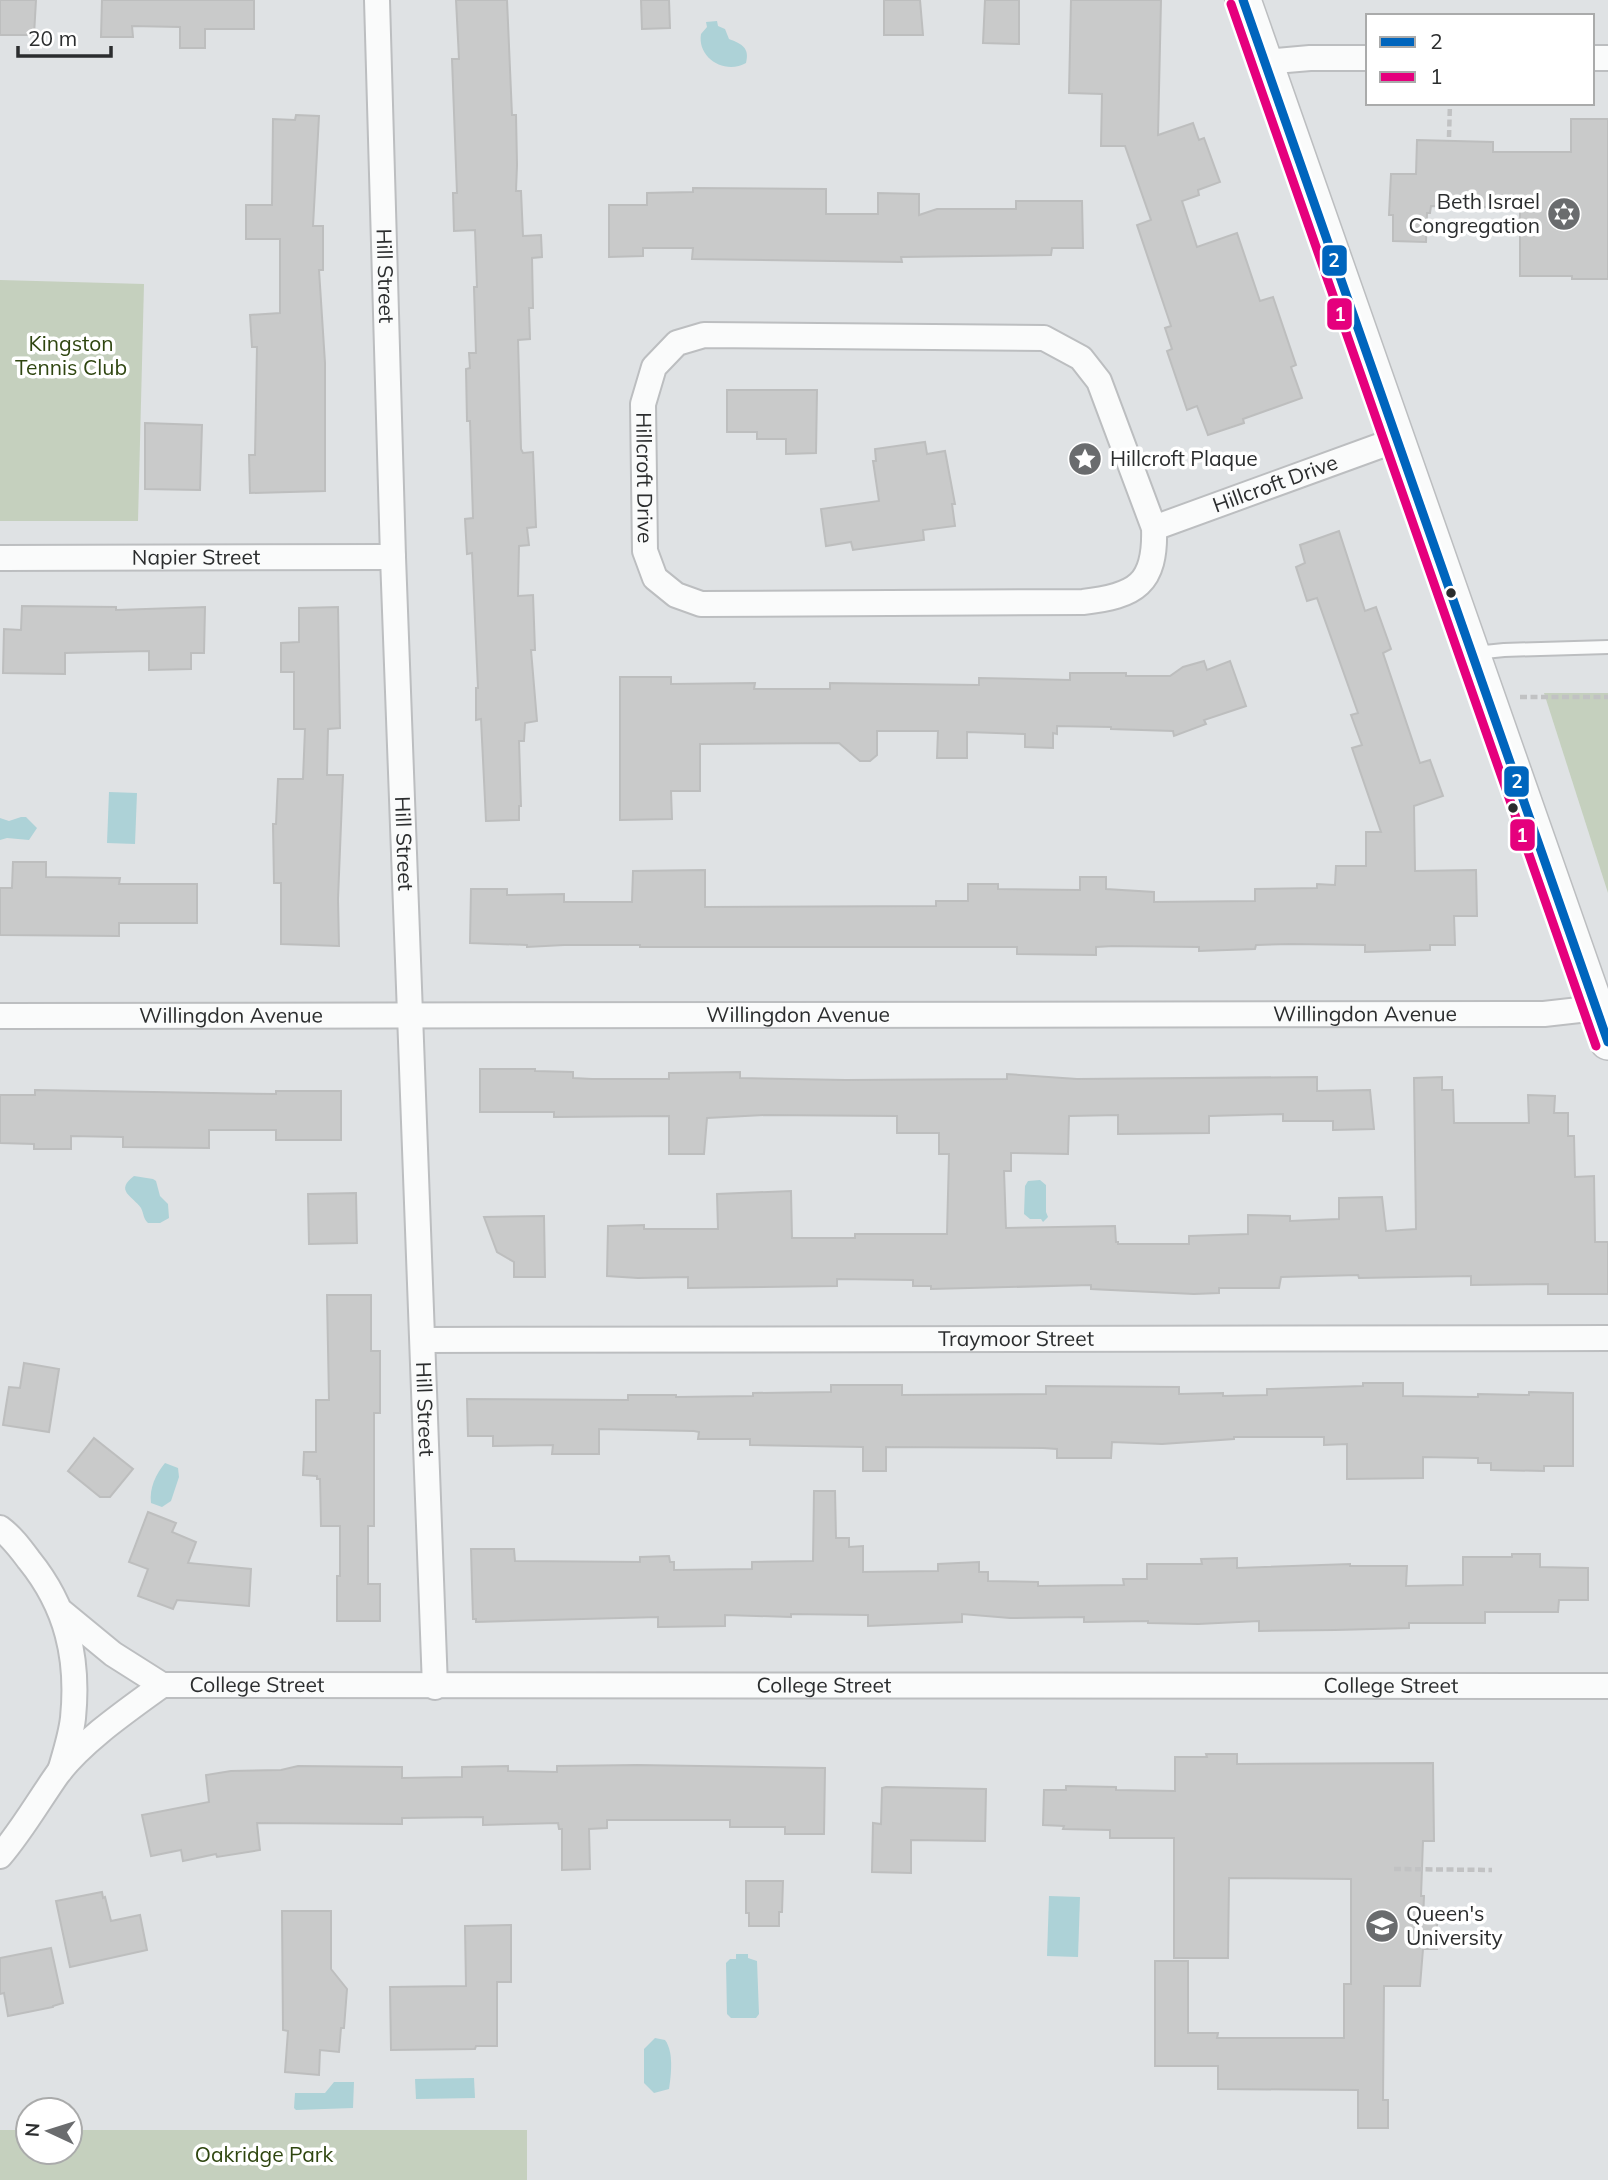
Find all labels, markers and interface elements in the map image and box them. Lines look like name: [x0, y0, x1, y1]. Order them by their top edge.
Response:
scale bar: [18, 14, 110, 58]
legend: [1366, 14, 1594, 105]
text: 20 m: [28, 25, 77, 51]
text: 2: [1430, 28, 1443, 54]
text: 1: [1430, 63, 1443, 89]
place label: Beth Israel Congregation: [1409, 188, 1540, 238]
synagogue icon: Beth Israel Congregation: [1545, 195, 1583, 233]
street label: Hill Street: [372, 228, 400, 324]
line badge: 2: [1321, 244, 1348, 277]
text: 2: [1328, 248, 1340, 272]
line badge: 1: [1326, 297, 1353, 331]
text: 1: [1334, 302, 1346, 326]
park label: Kingston Tennis Club: [15, 330, 127, 380]
street label: Hillcroft Drive: [631, 412, 659, 543]
place icon: Hillcroft Plaque: [1066, 440, 1104, 478]
place label: Hillcroft Plaque: [1110, 445, 1258, 471]
street label: Hillcroft Drive: [1209, 448, 1341, 518]
street label: Napier Street: [132, 543, 260, 570]
unlabelled marker: [1444, 586, 1458, 600]
line badge: 2: [1503, 765, 1530, 798]
text: 2: [1511, 769, 1523, 793]
street label: Hill Street: [390, 796, 419, 891]
unlabelled marker: [1506, 801, 1520, 815]
line badge: 1: [1509, 818, 1536, 852]
text: 1: [1516, 823, 1528, 847]
street label: Willingdon Avenue: [1273, 1000, 1457, 1026]
street label: Willingdon Avenue: [706, 1001, 890, 1027]
street label: Willingdon Avenue: [139, 1002, 323, 1028]
street label: Traymoor Street: [938, 1325, 1094, 1351]
street label: Hill Street: [411, 1361, 440, 1457]
street label: College Street: [190, 1671, 324, 1697]
street label: College Street: [757, 1671, 891, 1698]
street label: College Street: [1324, 1672, 1458, 1698]
place label: Queen's University: [1406, 1900, 1503, 1950]
school or university icon: Queen's University: [1363, 1907, 1401, 1945]
north arrow: [14, 2096, 84, 2166]
text: N: [20, 2122, 45, 2138]
park label: Oakridge Park: [195, 2141, 333, 2167]

